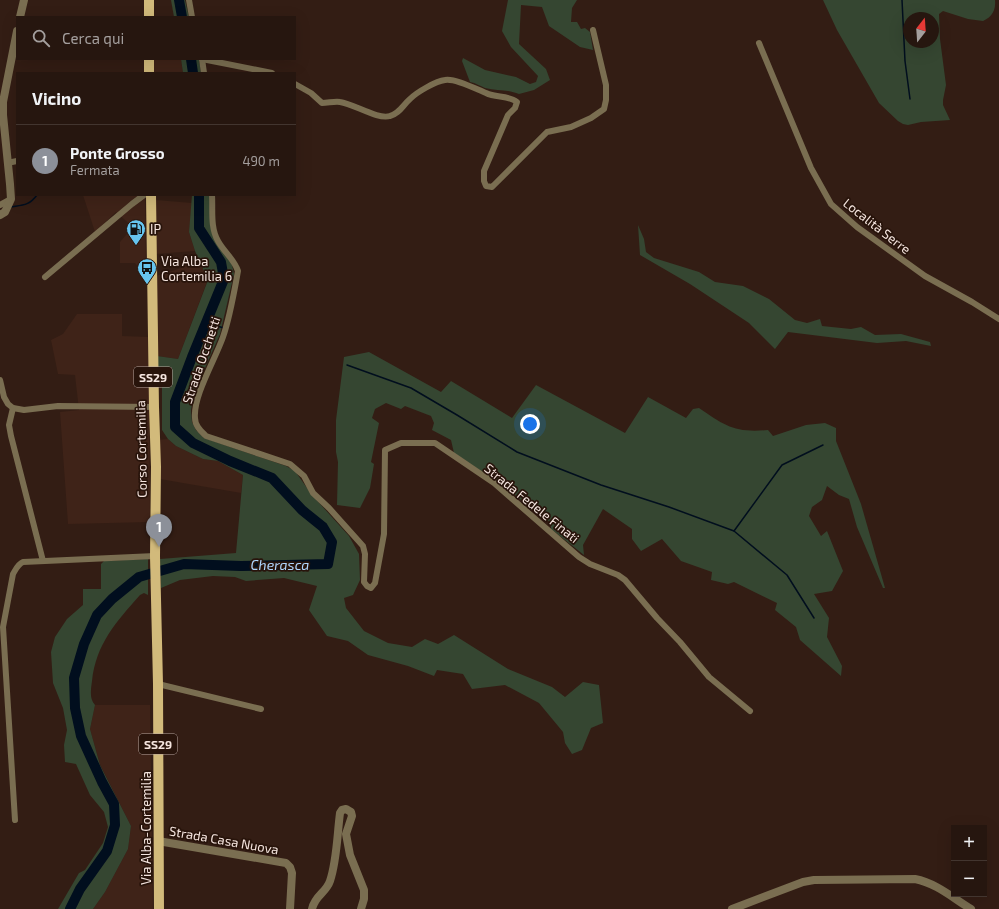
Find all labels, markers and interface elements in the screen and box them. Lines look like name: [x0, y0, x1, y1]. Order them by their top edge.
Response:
north arrow: [903, 12, 939, 48]
search box: [16, 16, 296, 60]
icon: search: [30, 27, 52, 49]
text: Cerca qui: [62, 29, 124, 47]
text: Vicino: [32, 88, 81, 108]
text: Ponte Grosso: [70, 144, 165, 162]
text: 1: [42, 153, 48, 169]
text: 490 m: [242, 153, 280, 169]
text: Fermata: [70, 162, 120, 178]
street label: Località Serre: [840, 195, 914, 257]
fuel station icon: IP: [125, 218, 147, 246]
place label: IP: [150, 221, 161, 237]
place label: Via Alba Cortemilia 6: [161, 253, 232, 284]
bus stop icon: Via Alba Cortemilia 6: [136, 257, 158, 285]
street label: Strada Occhetti: [179, 314, 223, 406]
road number: SS29: [134, 367, 172, 387]
street label: Corso Cortemilia: [132, 400, 150, 498]
your location: [520, 414, 540, 434]
street label: Strada Fedele Finati: [481, 460, 583, 546]
pin: 1: [146, 514, 172, 547]
water label: Cherasca: [251, 556, 309, 573]
road number: SS29: [139, 734, 177, 754]
street label: Via Alba-Cortemilia: [138, 771, 154, 885]
street label: Strada Casa Nuova: [168, 822, 280, 858]
map controls: [951, 825, 987, 897]
button: +: [951, 825, 987, 861]
button: −: [951, 861, 987, 897]

